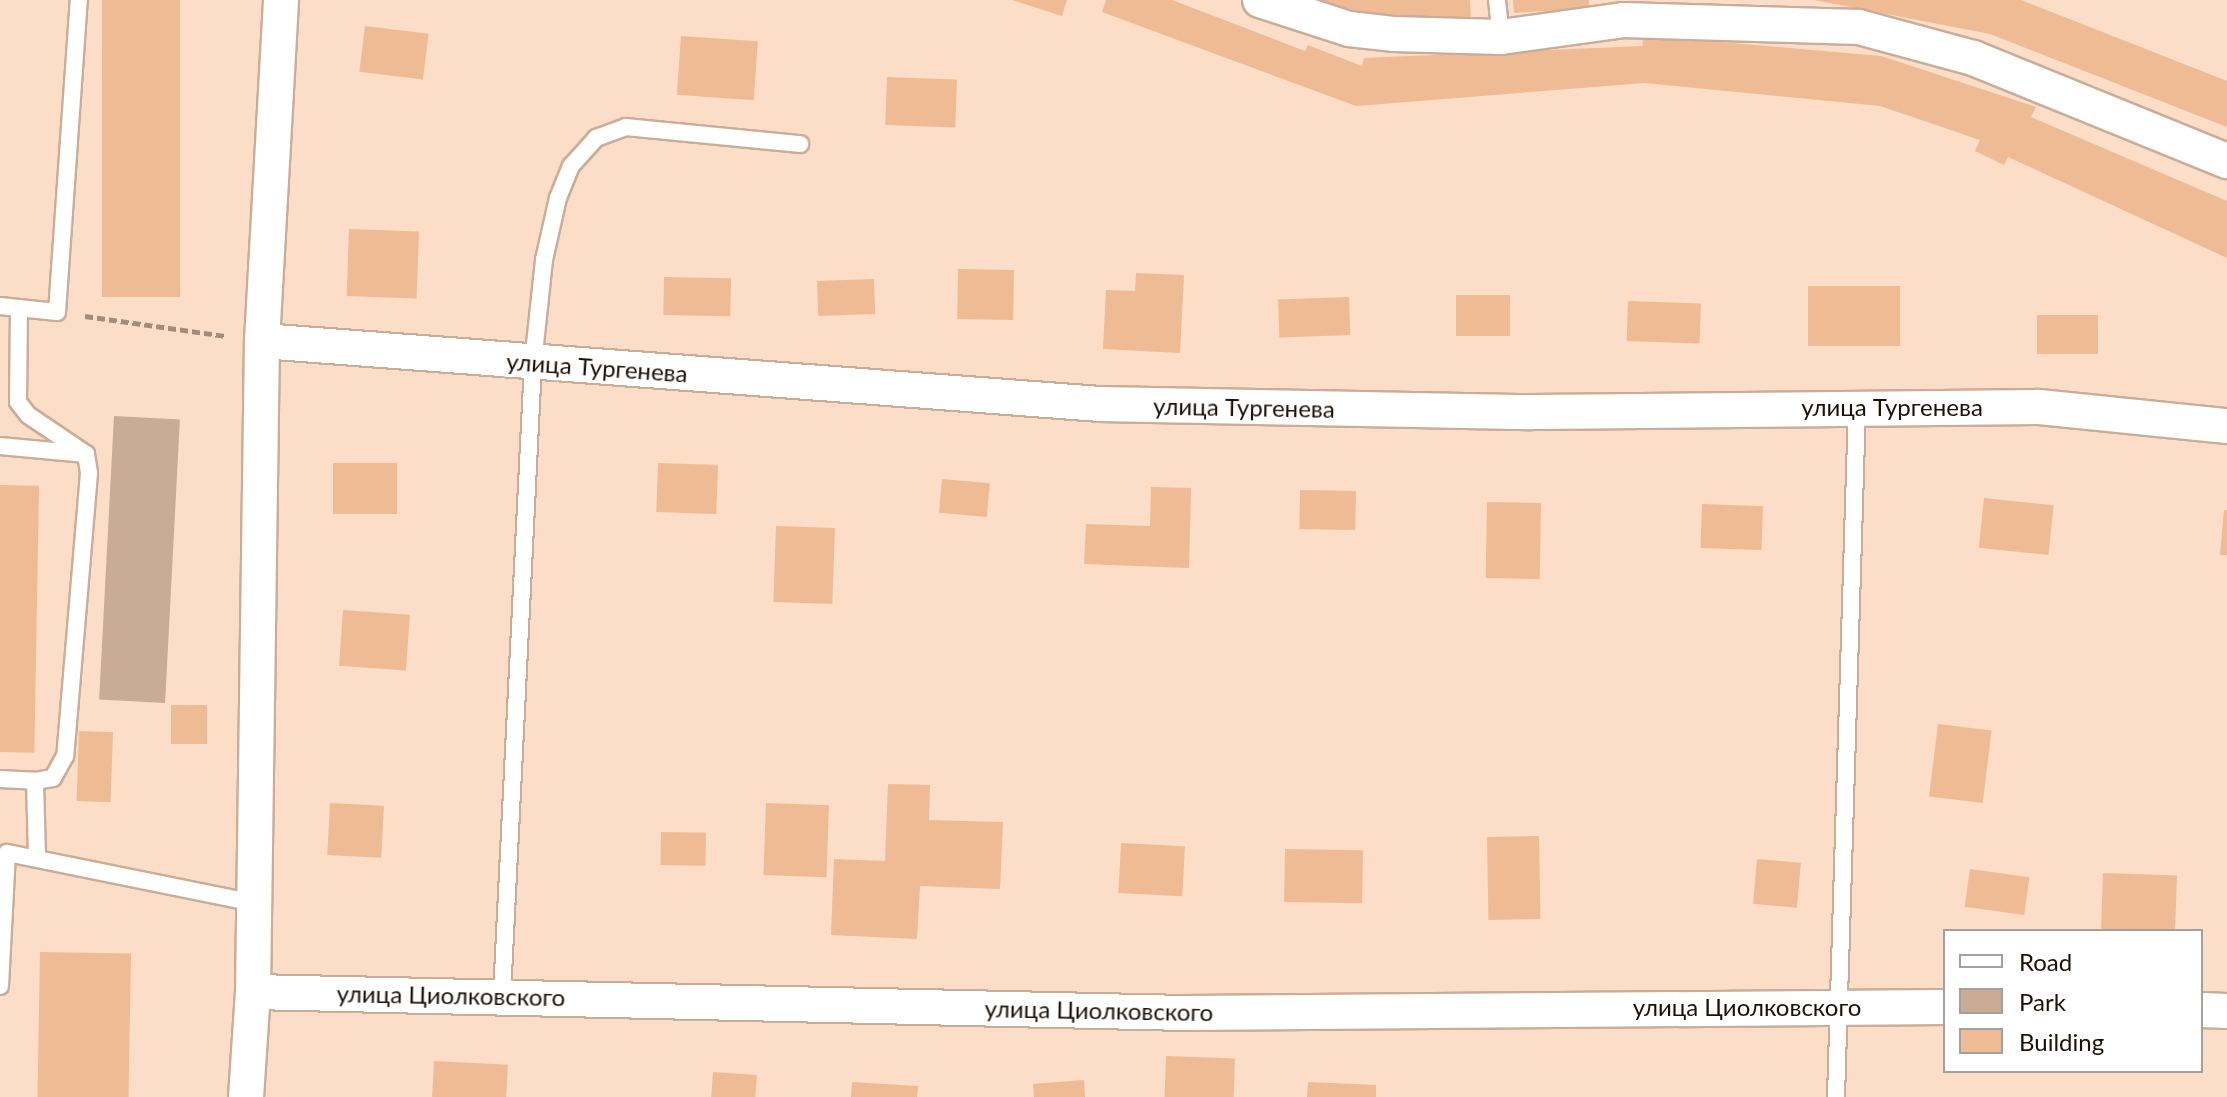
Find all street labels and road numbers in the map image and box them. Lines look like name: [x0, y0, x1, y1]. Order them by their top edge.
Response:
street label: улица Тургенева: [505, 346, 689, 388]
street label: улица Тургенева: [1153, 391, 1335, 423]
street label: улица Тургенева: [1801, 393, 1983, 421]
street label: улица Циолковского: [336, 979, 566, 1011]
street label: улица Циолковского: [1633, 993, 1861, 1021]
street label: улица Циолковского: [984, 994, 1214, 1026]

